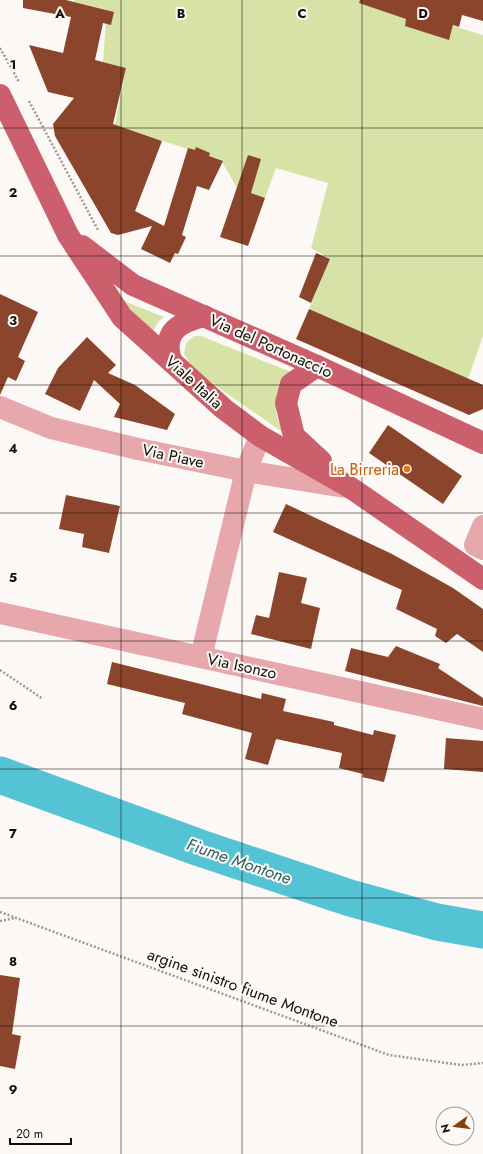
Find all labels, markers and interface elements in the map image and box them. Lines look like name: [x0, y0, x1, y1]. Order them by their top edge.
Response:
text: A: [54, 4, 65, 23]
text: B: [177, 4, 186, 23]
text: C: [297, 4, 307, 23]
text: D: [418, 4, 428, 23]
text: 1: [10, 55, 16, 74]
text: 2: [9, 183, 17, 202]
street label: Via del Portonaccio: [206, 309, 336, 384]
text: 3: [9, 311, 17, 330]
street label: Viale Italia: [160, 350, 228, 414]
street label: Via Piave: [140, 438, 206, 474]
text: 4: [8, 439, 18, 458]
place label: La Birreria: [330, 458, 399, 481]
marker: La Birreria: [402, 464, 412, 474]
text: 5: [9, 568, 17, 587]
street label: Via Isonzo: [205, 647, 279, 685]
text: 6: [9, 696, 18, 715]
text: 7: [9, 824, 17, 843]
water label: Fiume Montone: [184, 832, 295, 890]
street label: argine sinistro fiume Montone: [144, 943, 342, 1033]
text: 8: [9, 952, 17, 971]
text: 9: [9, 1080, 18, 1099]
north arrow: [435, 1106, 475, 1146]
scale bar: [10, 1120, 71, 1146]
text: N: [436, 1122, 454, 1135]
text: 20 m: [16, 1125, 43, 1143]

